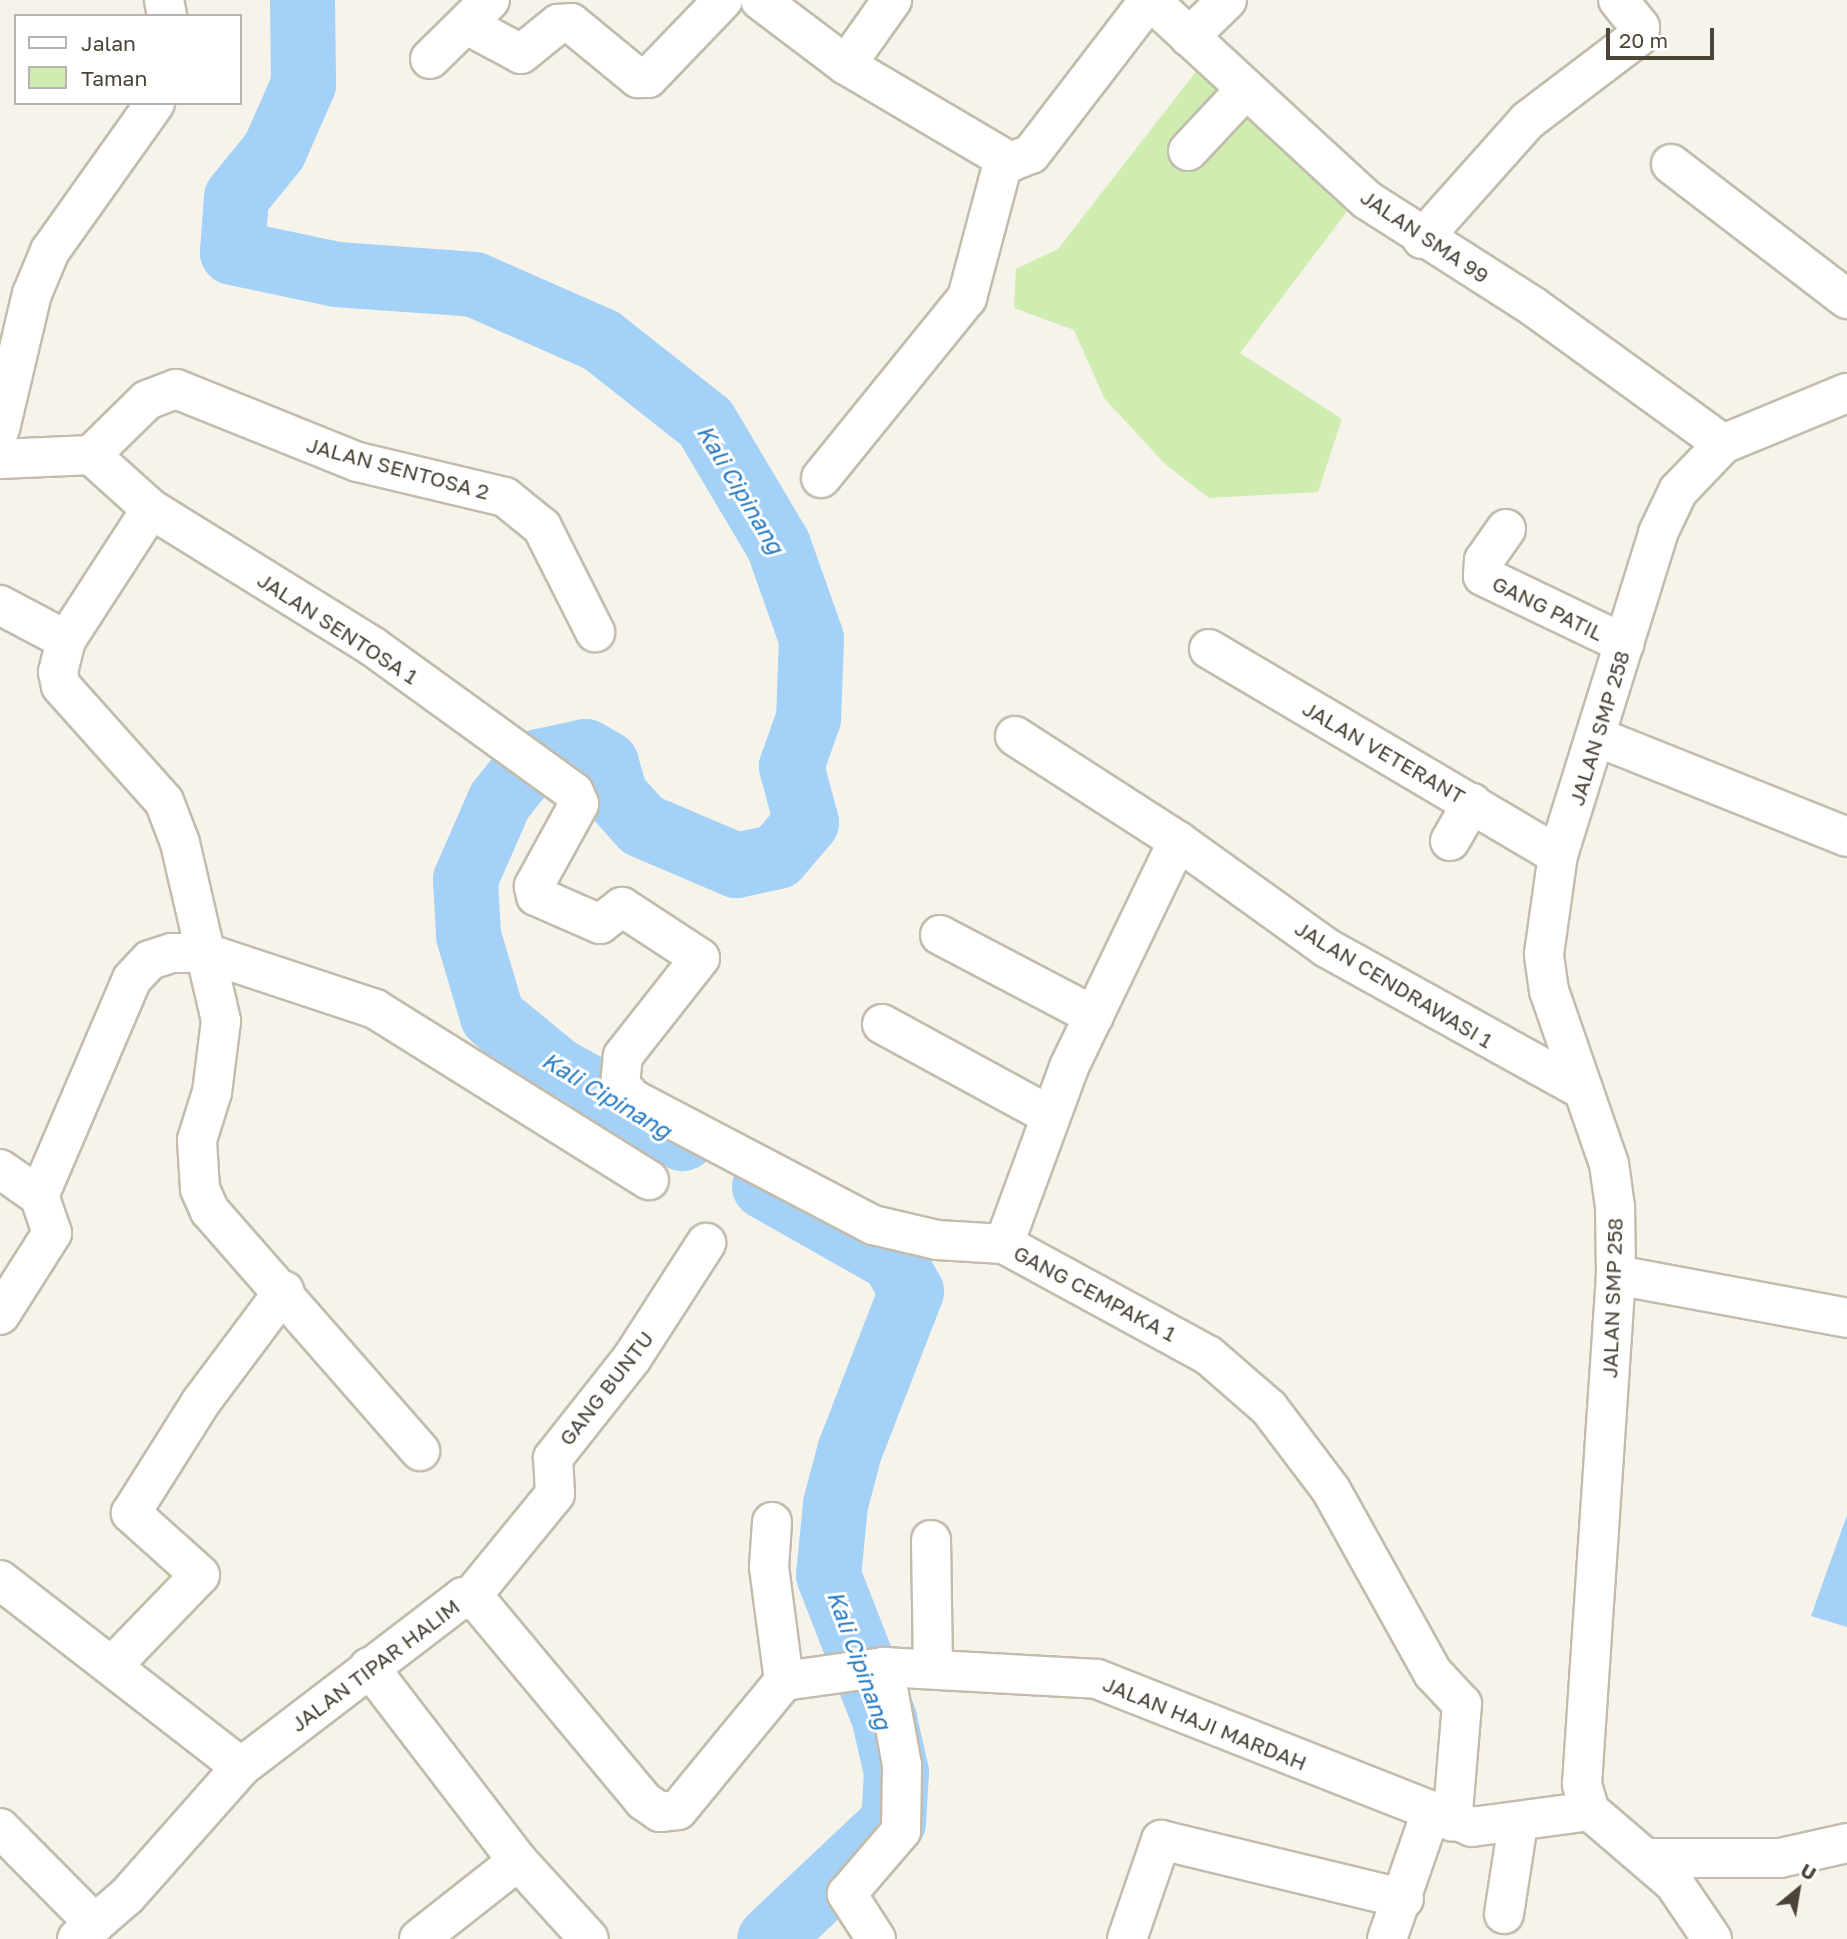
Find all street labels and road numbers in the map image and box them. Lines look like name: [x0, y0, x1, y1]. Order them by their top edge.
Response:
street label: JALAN SMA 99: [1356, 184, 1494, 288]
street label: JALAN SENTOSA 2: [304, 431, 492, 505]
street label: JALAN SENTOSA 1: [253, 567, 423, 689]
street label: GANG PATIL: [1488, 570, 1608, 646]
street label: JALAN SMP 258: [1563, 648, 1635, 808]
street label: JALAN VETERANT: [1298, 695, 1470, 809]
street label: JALAN CENDRAWASI 1: [1291, 915, 1497, 1053]
street label: JALAN SMP 258: [1597, 1217, 1627, 1379]
street label: GANG CEMPAKA 1: [1010, 1240, 1180, 1346]
street label: GANG BUNTU: [554, 1326, 658, 1450]
street label: JALAN TIPAR HALIM: [286, 1593, 464, 1737]
street label: JALAN HAJI MARDAH: [1099, 1671, 1311, 1775]

